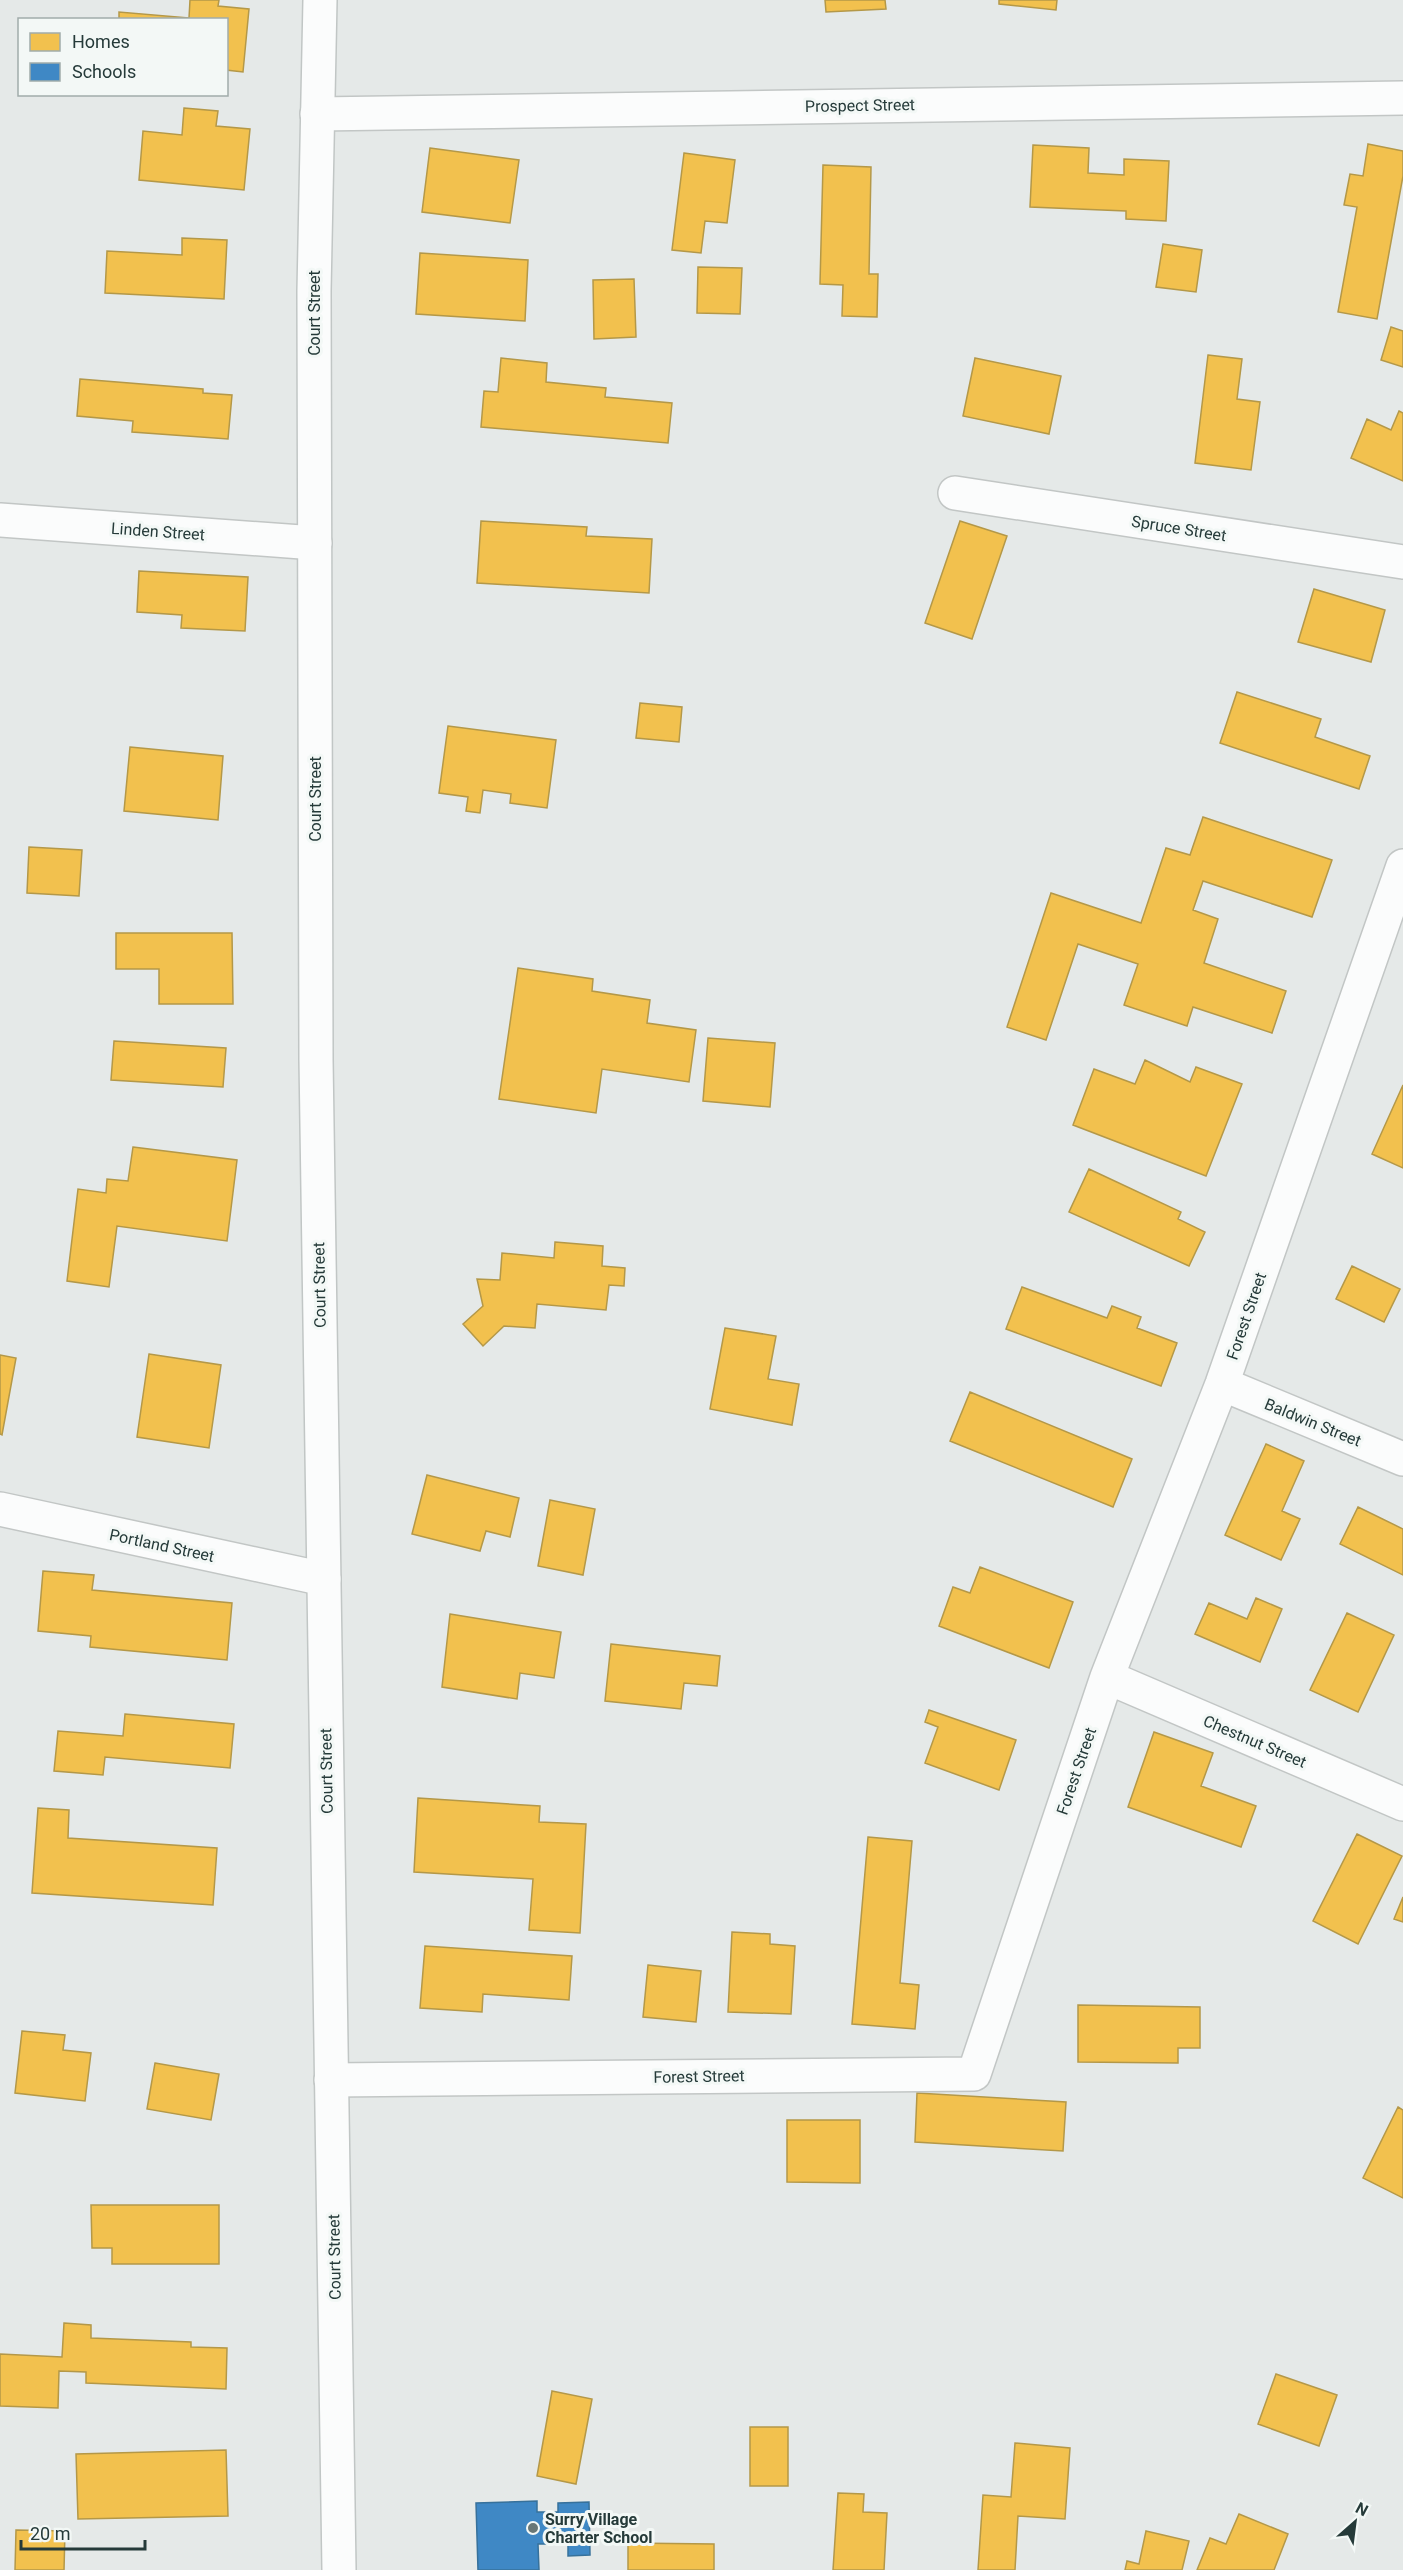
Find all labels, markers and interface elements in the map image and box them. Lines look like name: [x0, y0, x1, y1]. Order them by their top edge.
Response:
legend: [18, 18, 228, 96]
text: Homes: [72, 31, 130, 52]
text: Schools: [72, 61, 136, 82]
street label: Prospect Street: [805, 95, 915, 116]
street label: Court Street: [305, 270, 324, 356]
street label: Spruce Street: [1130, 512, 1228, 545]
street label: Linden Street: [110, 519, 205, 544]
street label: Court Street: [306, 756, 325, 842]
street label: Court Street: [309, 1242, 330, 1328]
street label: Forest Street: [1223, 1270, 1270, 1362]
street label: Baldwin Street: [1262, 1394, 1364, 1450]
street label: Portland Street: [108, 1525, 216, 1566]
street label: Chestnut Street: [1200, 1711, 1309, 1772]
street label: Forest Street: [1053, 1725, 1100, 1817]
street label: Court Street: [316, 1728, 337, 1814]
street label: Forest Street: [653, 2066, 745, 2087]
street label: Court Street: [324, 2214, 345, 2300]
north arrow: [1325, 2492, 1385, 2552]
text: N: [1352, 2498, 1371, 2520]
place label: Surry Village Charter School: [545, 2510, 653, 2547]
scale bar: [21, 2513, 146, 2551]
marker: Surry Village Charter School: [526, 2521, 540, 2535]
text: 20 m: [30, 2523, 70, 2544]

